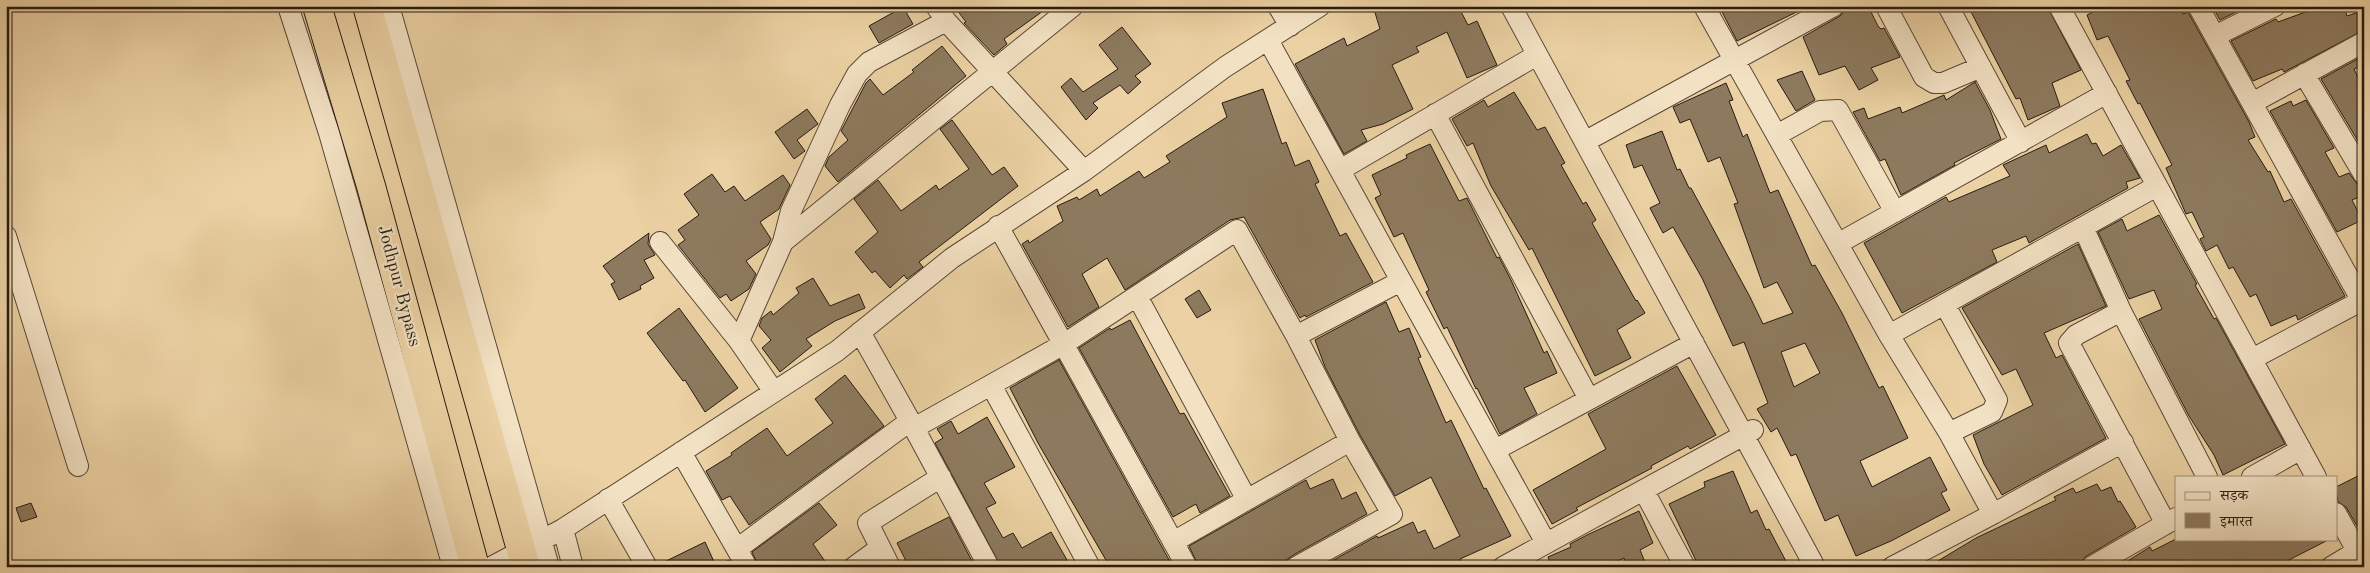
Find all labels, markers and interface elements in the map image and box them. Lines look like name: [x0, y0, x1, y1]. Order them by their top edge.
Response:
street label: Jodhpur Bypass: [374, 223, 424, 349]
legend: [2175, 476, 2338, 540]
text: सड़क: [2219, 489, 2249, 504]
text: इमारत: [2219, 515, 2254, 530]

